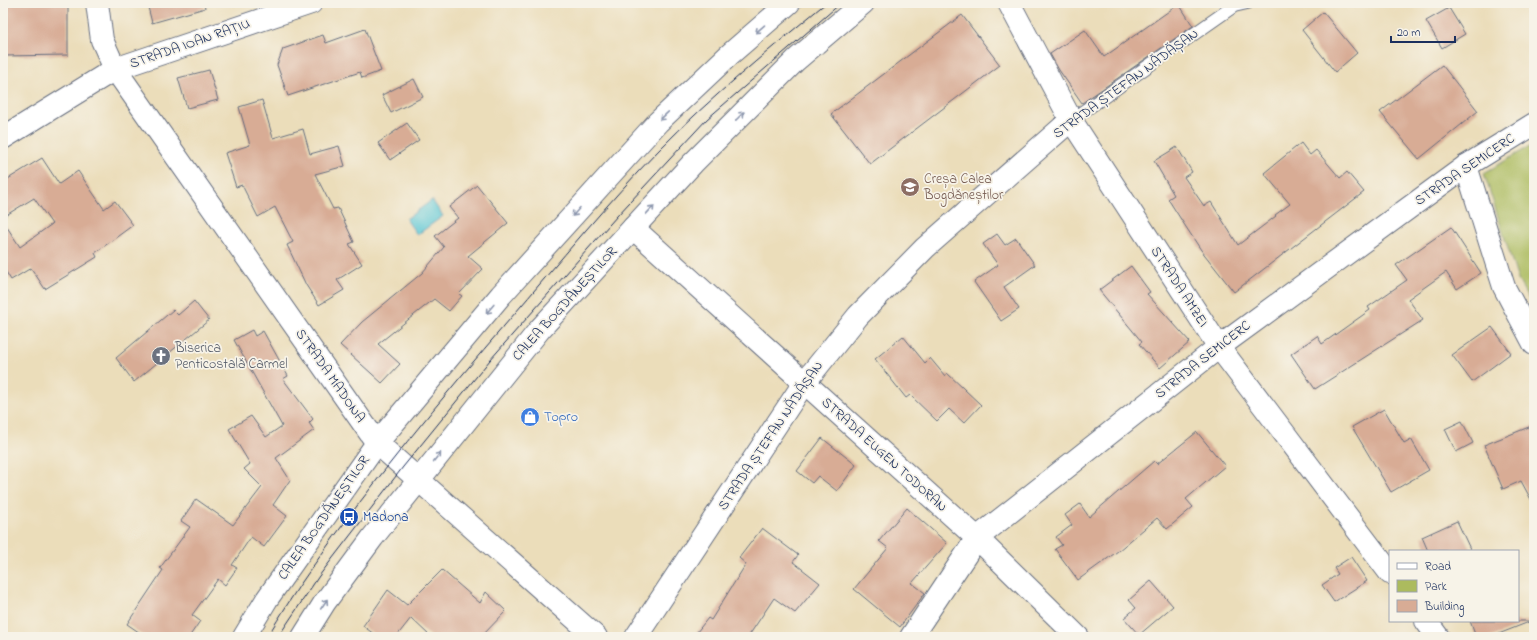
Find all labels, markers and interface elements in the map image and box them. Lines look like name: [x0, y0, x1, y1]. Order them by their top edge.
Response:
street label: STRADA IOAN RAȚIU: [127, 13, 253, 74]
scale bar: [1391, 18, 1455, 44]
one-way arrow: [754, 24, 765, 33]
street label: STRADA ȘTEFAN NĂDĂȘAN: [1049, 24, 1203, 144]
text: 20 m: [1397, 24, 1420, 42]
one-way arrow: [735, 111, 745, 121]
one-way arrow: [659, 112, 669, 121]
street label: STRADA SEMICERC: [1411, 128, 1520, 211]
place label: Creșa Calea Bogdăneștilor: [923, 169, 1004, 207]
school or university icon: Creșa Calea Bogdăneștilor: [899, 176, 921, 198]
one-way arrow: [645, 205, 654, 215]
one-way arrow: [571, 207, 581, 217]
street label: CALEA BOGDĂNEȘTILOR: [508, 242, 622, 366]
street label: STRADA AMZEI: [1145, 242, 1213, 332]
one-way arrow: [485, 304, 494, 315]
street label: STRADA SEMICERC: [1151, 316, 1256, 404]
street label: STRADA MADONA: [290, 325, 370, 427]
place label: Biserica Penticostală Carmel: [174, 338, 288, 375]
church icon: Biserica Penticostală Carmel: [150, 345, 172, 367]
street label: STRADA ȘTEFAN NĂDĂȘAN: [713, 357, 829, 515]
street label: STRADA EUGEN TODORAN: [816, 393, 952, 517]
shop icon: Topro: [519, 406, 541, 428]
place label: Topro: [544, 407, 578, 428]
street label: CALEA BOGDĂNEȘTILOR: [273, 451, 375, 585]
one-way arrow: [433, 451, 441, 462]
bus stop icon: Madona: [338, 506, 360, 528]
place label: Madona: [363, 507, 409, 528]
legend: [1389, 550, 1519, 622]
text: Road: [1425, 558, 1451, 576]
text: Park: [1425, 578, 1447, 596]
text: Building: [1424, 598, 1464, 617]
one-way arrow: [320, 599, 328, 610]

